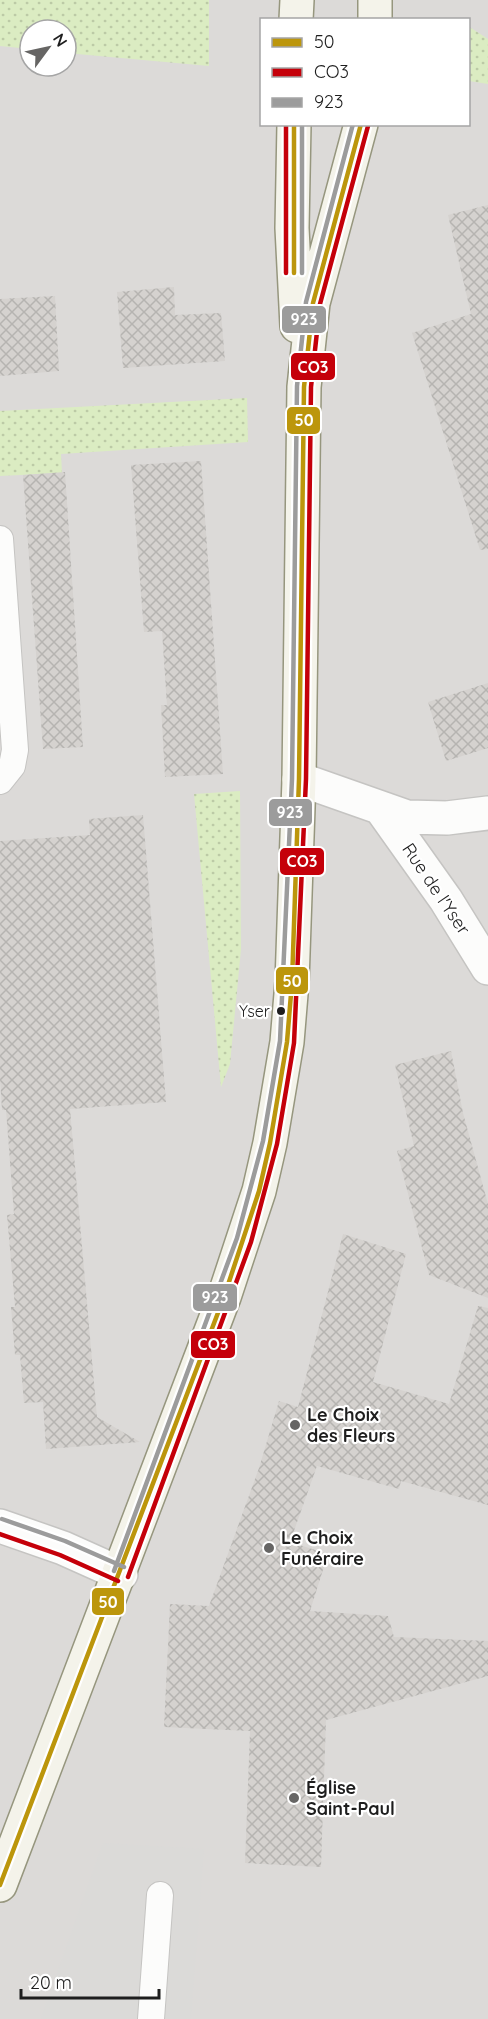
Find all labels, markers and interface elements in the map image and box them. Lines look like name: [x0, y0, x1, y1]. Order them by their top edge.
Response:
north arrow: [18, 18, 78, 78]
legend: [260, 18, 470, 126]
text: N: [49, 29, 72, 50]
text: 50: [314, 30, 335, 53]
text: CO3: [314, 60, 349, 83]
text: 923: [314, 90, 343, 113]
line badge: 923: [281, 305, 327, 334]
text: 923: [291, 309, 317, 329]
line badge: CO3: [290, 352, 336, 381]
text: CO3: [298, 357, 328, 377]
line badge: 50: [286, 406, 321, 435]
text: 50: [294, 410, 314, 430]
line badge: 923: [268, 798, 313, 827]
text: 923: [277, 802, 303, 822]
street label: Rue de l'Yser: [397, 838, 476, 939]
line badge: CO3: [279, 847, 325, 876]
text: CO3: [287, 851, 317, 871]
line badge: 50: [275, 966, 309, 995]
text: 50: [282, 971, 302, 991]
place label: Yser: [239, 1001, 270, 1021]
marker: Yser: [275, 1005, 287, 1017]
line badge: 923: [192, 1283, 238, 1312]
text: 923: [202, 1287, 228, 1307]
line badge: CO3: [190, 1330, 236, 1359]
text: CO3: [198, 1334, 228, 1354]
place label: Le Choix des Fleurs: [307, 1403, 395, 1447]
marker: Le Choix des Fleurs: [288, 1418, 302, 1432]
place label: Le Choix Funéraire: [281, 1526, 364, 1570]
marker: Le Choix Funéraire: [262, 1541, 276, 1555]
line badge: 50: [91, 1587, 125, 1616]
text: 50: [98, 1592, 118, 1612]
place label: Église Saint-Paul: [306, 1776, 395, 1820]
marker: Église Saint-Paul: [287, 1791, 301, 1805]
scale bar: [21, 1962, 159, 2000]
text: 20 m: [30, 1971, 72, 1994]

